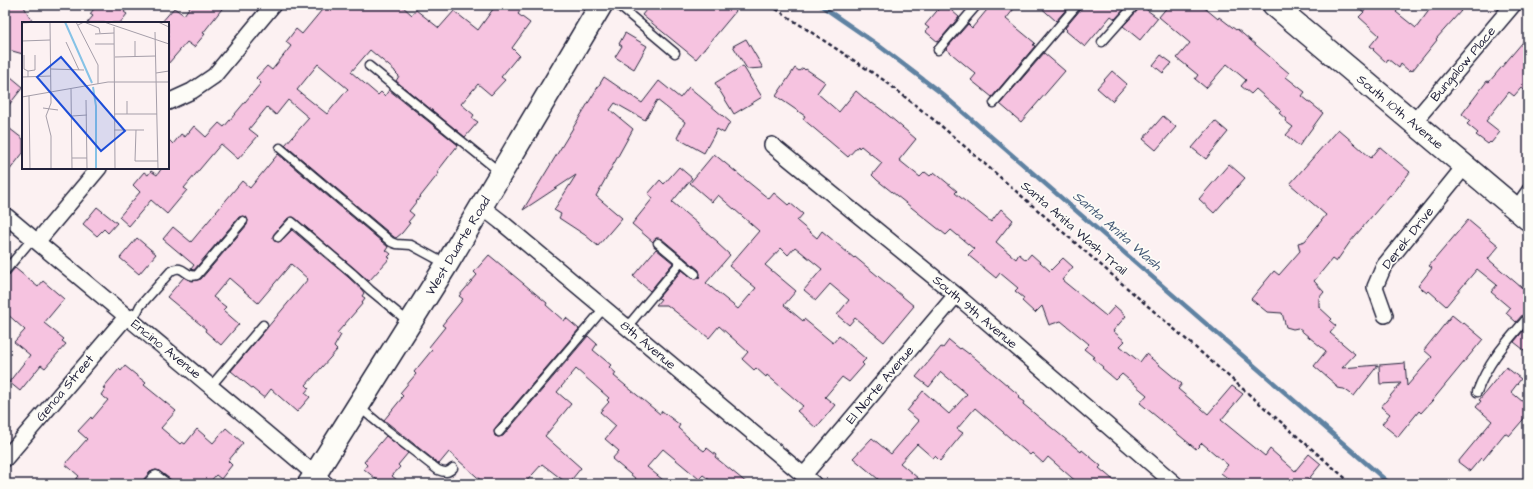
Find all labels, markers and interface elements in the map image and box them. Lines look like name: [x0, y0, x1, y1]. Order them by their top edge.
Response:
inset map: [22, 22, 169, 169]
street label: Bungalow Place: [1426, 23, 1501, 106]
street label: South 10th Avenue: [1353, 70, 1447, 154]
street label: Santa Anita Wash Trail: [1018, 178, 1130, 278]
water label: Santa Anita Wash: [1069, 188, 1165, 274]
street label: West Duarte Road: [421, 193, 495, 299]
street label: Derek Drive: [1378, 203, 1438, 273]
street label: South 9th Avenue: [929, 271, 1021, 353]
street label: Encino Avenue: [127, 315, 205, 383]
street label: 8th Avenue: [616, 316, 680, 374]
street label: El Norte Avenue: [842, 342, 918, 428]
street label: Genoa Street: [32, 350, 99, 425]

